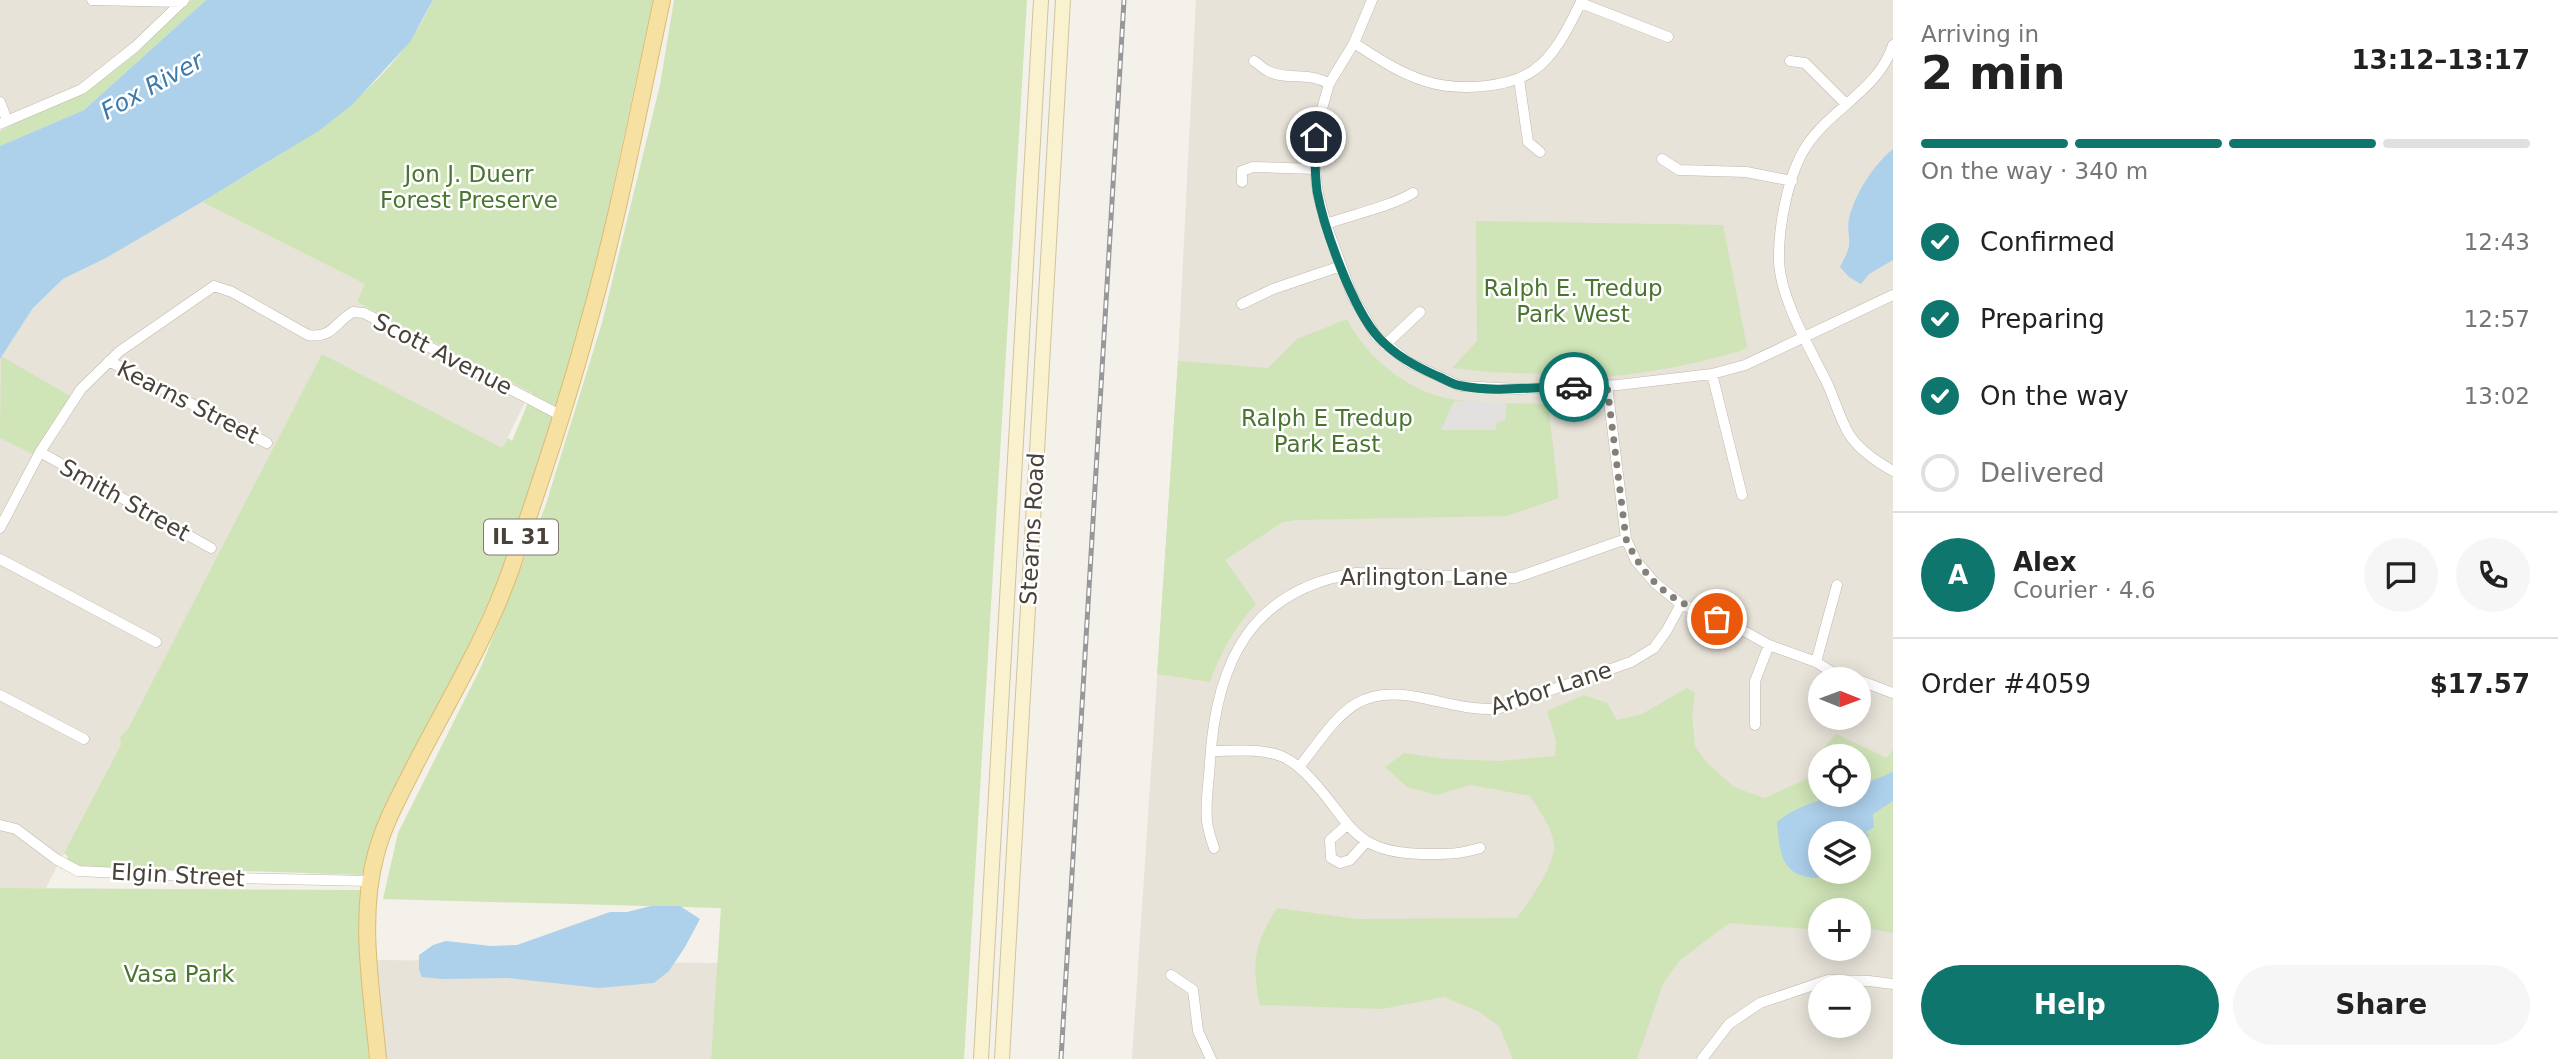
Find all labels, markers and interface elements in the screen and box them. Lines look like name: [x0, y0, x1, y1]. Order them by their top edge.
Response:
text: Arriving in: [1921, 21, 2039, 47]
water label: Fox River: [96, 45, 210, 126]
text: 13:12–13:17: [2351, 45, 2530, 75]
text: 2 min: [1921, 46, 2065, 100]
pin: [1286, 107, 1346, 167]
icon: home: [1297, 118, 1335, 156]
text: On the way · 340 m: [1921, 158, 2148, 184]
park label: Jon J. Duerr Forest Preserve: [380, 161, 558, 213]
icon: check: [1921, 223, 1959, 261]
text: Confirmed: [1980, 227, 2115, 257]
text: 12:43: [2464, 229, 2530, 255]
park label: Ralph E. Tredup Park West: [1483, 275, 1663, 327]
icon: check: [1921, 300, 1959, 338]
text: Preparing: [1980, 304, 2105, 334]
text: 12:57: [2464, 306, 2530, 332]
street label: Scott Avenue: [369, 308, 517, 400]
courier: [1539, 352, 1609, 422]
street label: Kearns Street: [113, 355, 263, 449]
icon: car: [1555, 368, 1593, 406]
icon: check: [1921, 377, 1959, 415]
text: On the way: [1980, 381, 2129, 411]
text: 13:02: [2464, 383, 2530, 409]
park label: Ralph E Tredup Park East: [1241, 405, 1413, 457]
street label: Stearns Road: [1015, 452, 1049, 606]
street label: Smith Street: [56, 454, 194, 546]
text: Delivered: [1980, 458, 2104, 488]
road number: IL 31: [484, 520, 558, 554]
button: chat: [2364, 538, 2438, 612]
button: phone: [2456, 538, 2530, 612]
text: Alex: [2013, 547, 2076, 577]
text: A: [1948, 560, 1968, 590]
street label: Arlington Lane: [1340, 564, 1508, 590]
text: Courier · 4.6: [2013, 577, 2156, 603]
pin: [1687, 589, 1747, 649]
icon: bag: [1698, 600, 1736, 638]
street label: Arbor Lane: [1487, 656, 1615, 720]
north arrow: [1808, 667, 1871, 730]
map controls: [1808, 667, 1871, 1038]
text: Order #4059: [1921, 669, 2091, 699]
text: $17.57: [2430, 669, 2530, 699]
button: locate: [1808, 744, 1871, 807]
button: layers: [1808, 821, 1871, 884]
street label: Elgin Street: [111, 859, 245, 891]
button: +: [1808, 898, 1871, 961]
park label: Vasa Park: [123, 961, 235, 987]
button: Help: [1921, 965, 2219, 1045]
button: Share: [2233, 965, 2530, 1045]
button: −: [1808, 975, 1871, 1038]

